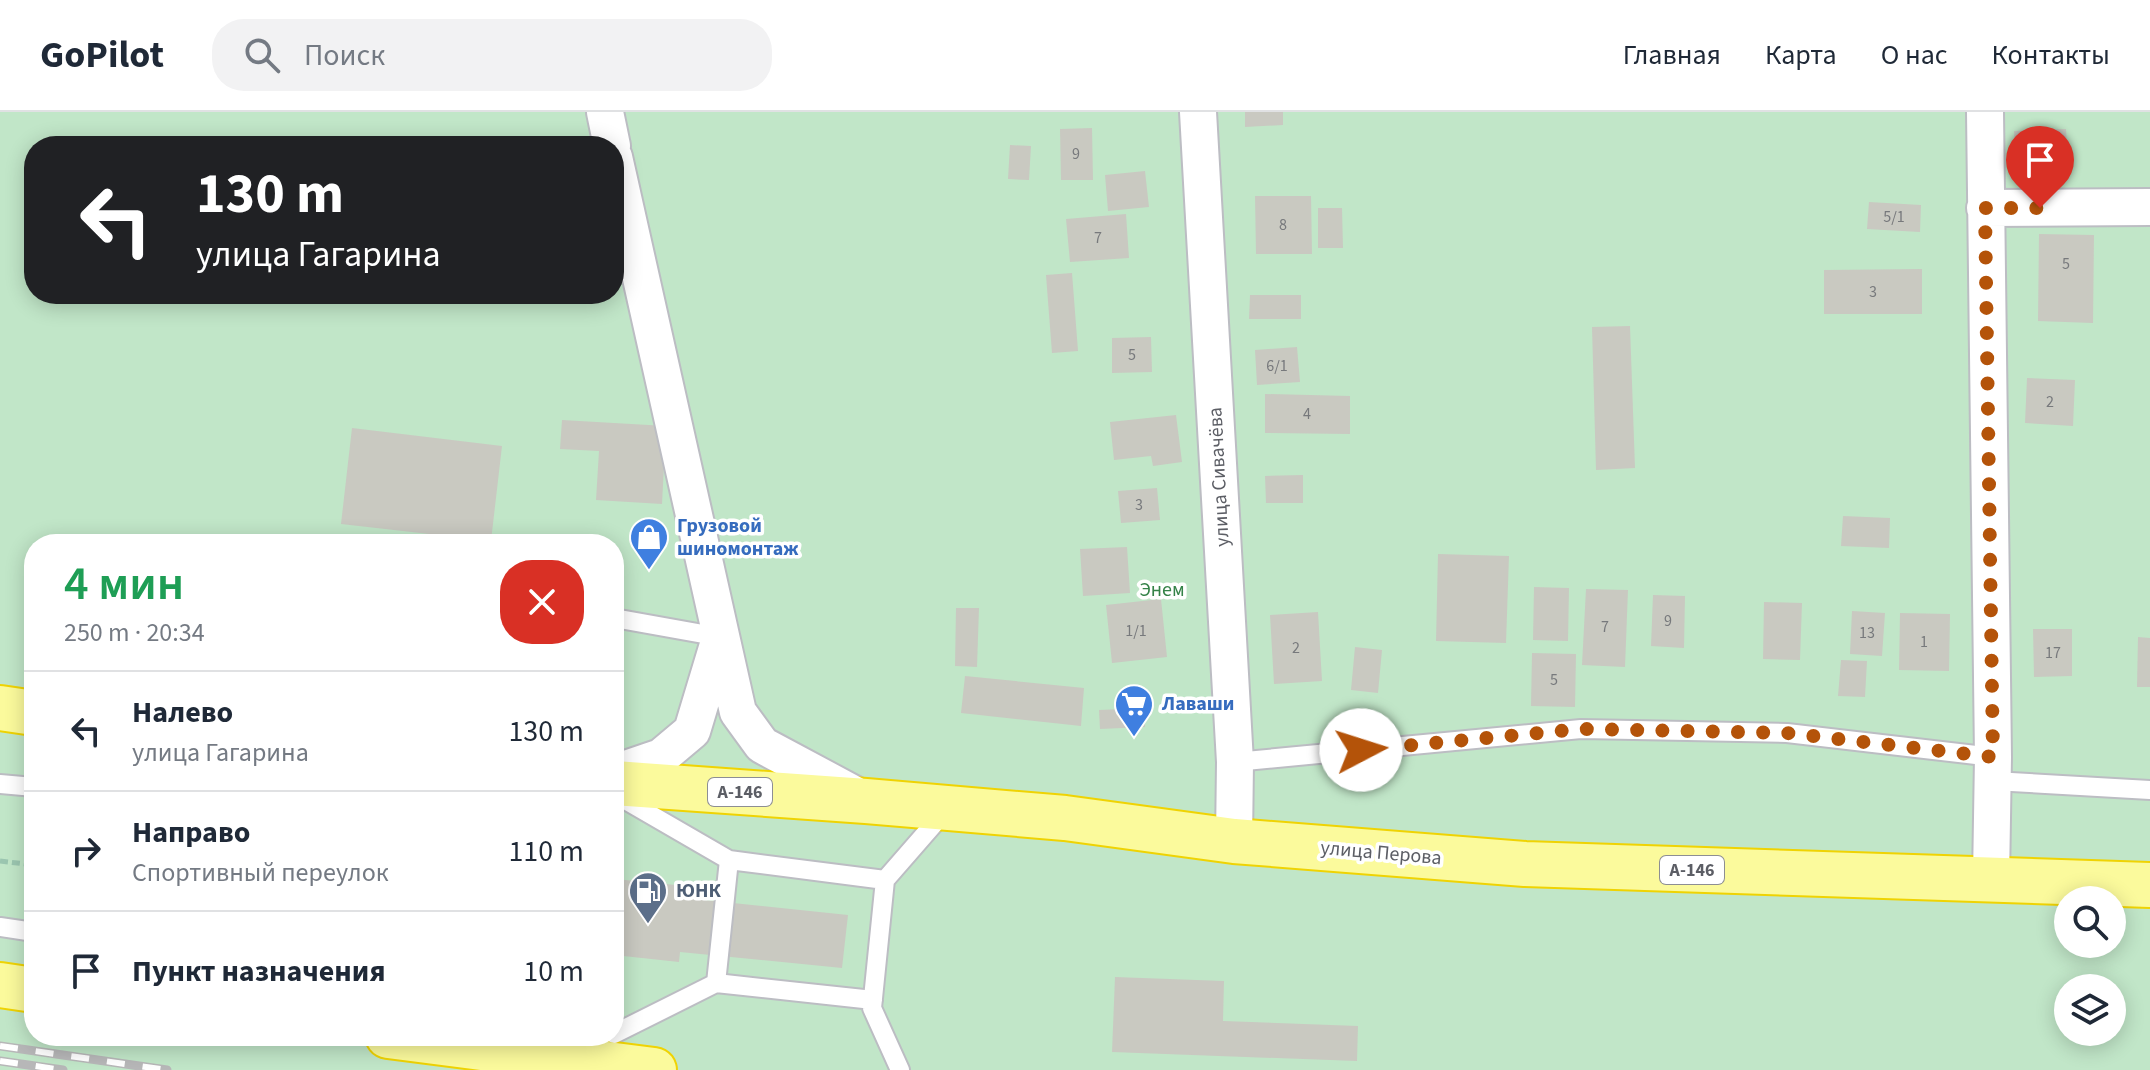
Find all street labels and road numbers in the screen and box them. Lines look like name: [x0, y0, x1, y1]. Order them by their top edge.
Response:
street label: улица Сивачёва: [1201, 406, 1237, 548]
road number: А-146: [708, 778, 772, 806]
street label: улица Перова: [1319, 834, 1443, 872]
road number: А-146: [1660, 856, 1724, 884]

